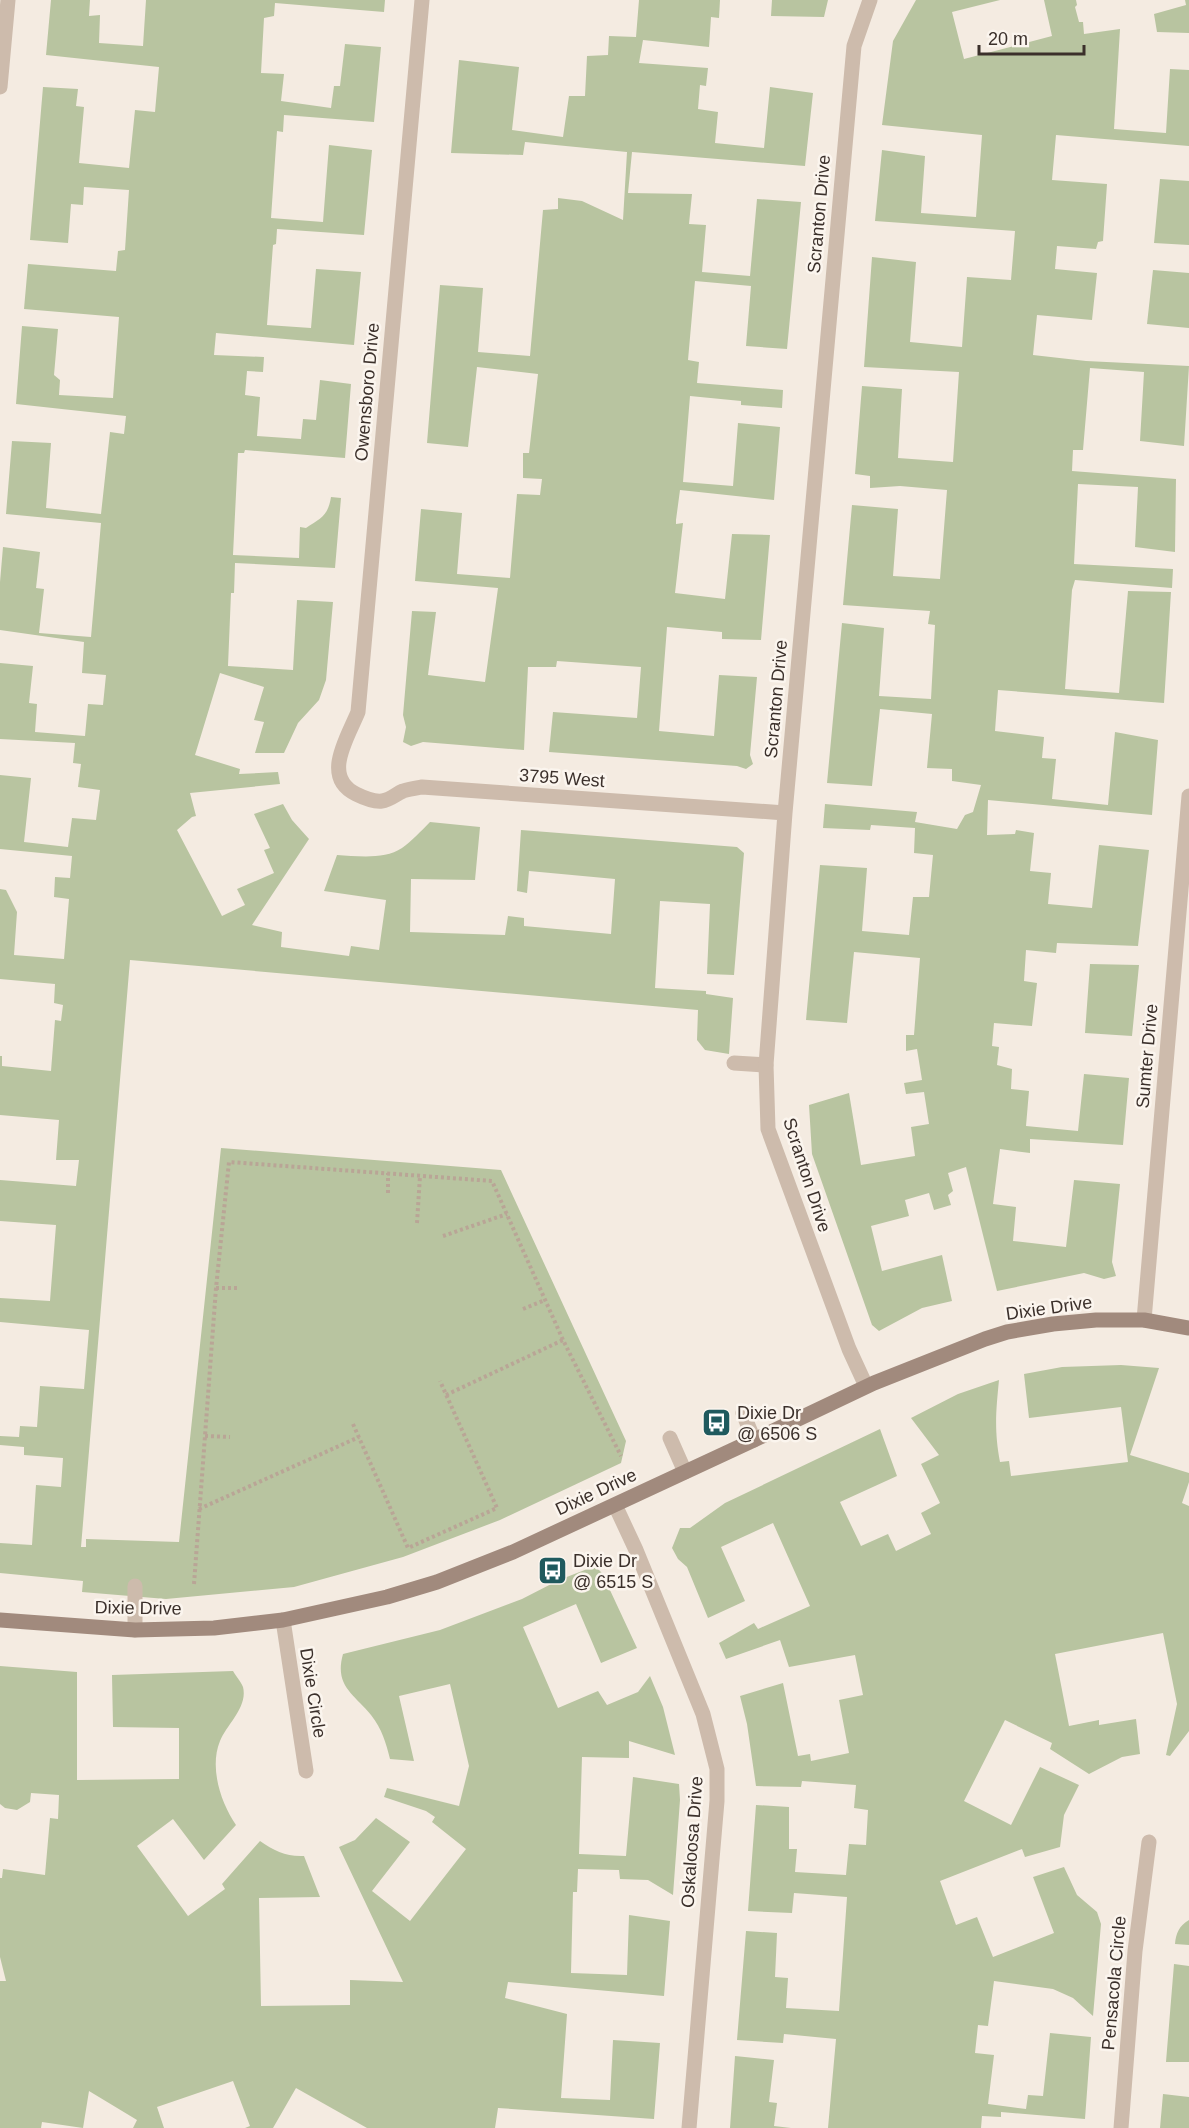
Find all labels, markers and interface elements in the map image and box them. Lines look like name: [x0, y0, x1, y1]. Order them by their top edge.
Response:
scale bar: [979, 18, 1084, 56]
text: 20 m: [988, 29, 1028, 49]
street label: Scranton Drive: [804, 154, 834, 274]
street label: Owensboro Drive: [351, 322, 383, 462]
street label: Scranton Drive: [761, 639, 791, 759]
street label: 3795 West: [519, 765, 605, 791]
street label: Sumter Drive: [1132, 1003, 1162, 1109]
street label: Scranton Drive: [779, 1115, 835, 1235]
street label: Dixie Drive: [1005, 1292, 1093, 1324]
place label: Dixie Dr @ 6506 S: [737, 1403, 817, 1444]
bus stop icon: Dixie Dr @ 6506 S: [700, 1407, 732, 1439]
street label: Dixie Drive: [552, 1465, 640, 1519]
place label: Dixie Dr @ 6515 S: [573, 1551, 653, 1592]
bus stop icon: Dixie Dr @ 6515 S: [536, 1555, 568, 1587]
street label: Dixie Drive: [94, 1597, 182, 1619]
street label: Dixie Circle: [296, 1646, 330, 1740]
street label: Oskaloosa Drive: [677, 1775, 707, 1909]
street label: Pensacola Circle: [1098, 1915, 1130, 2051]

